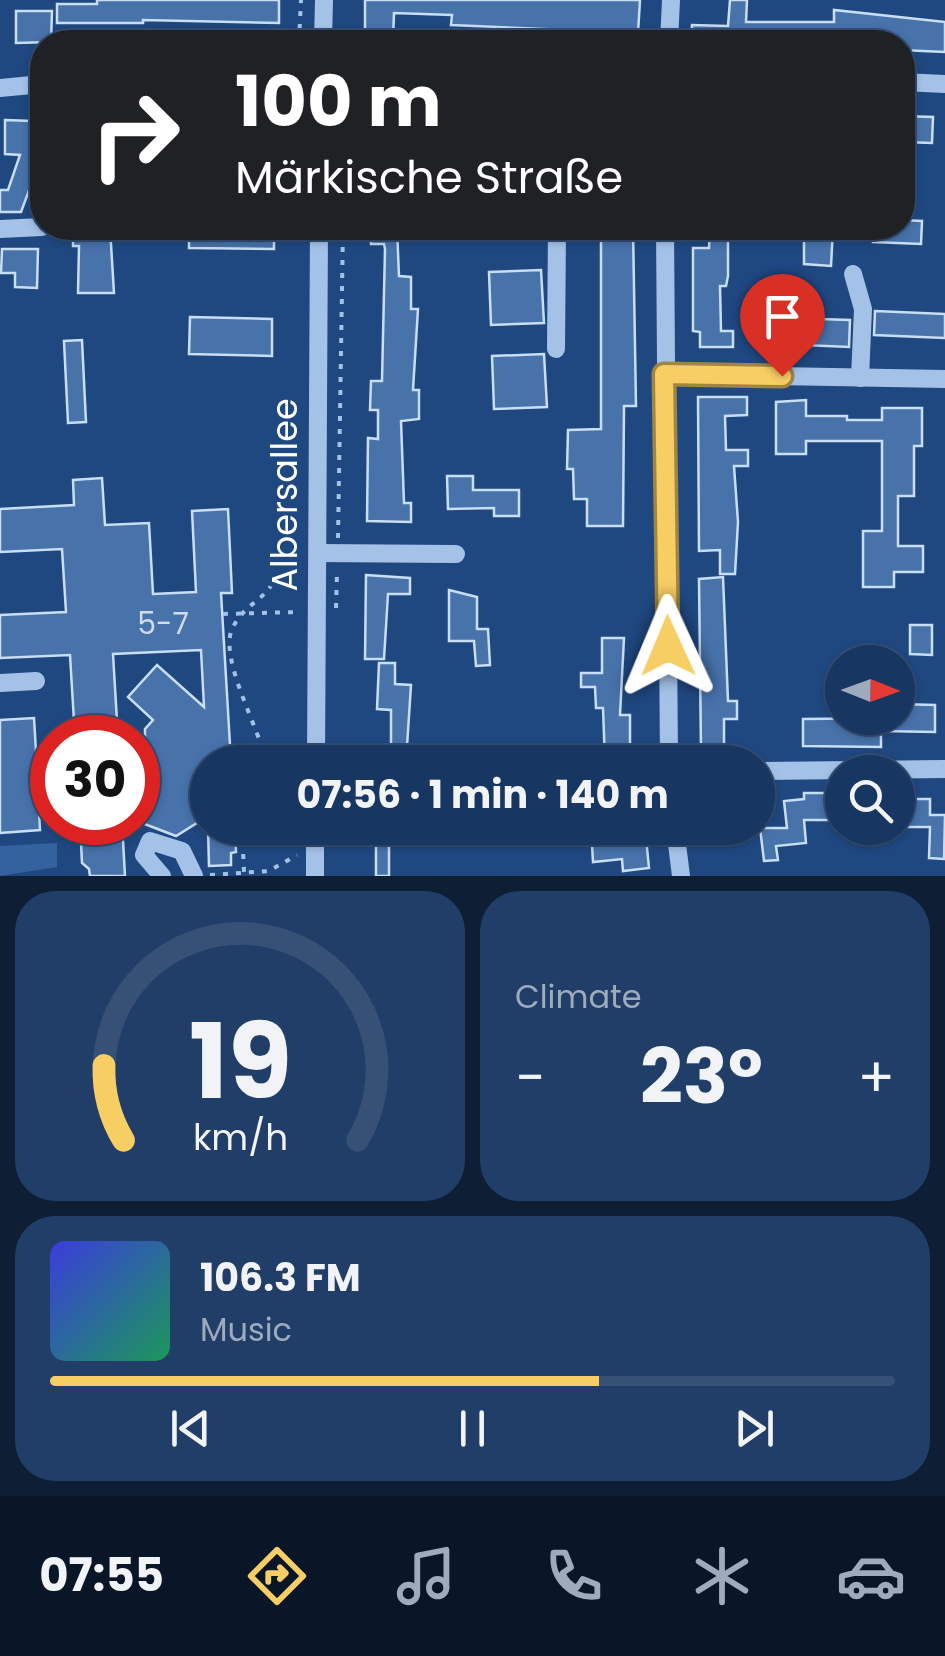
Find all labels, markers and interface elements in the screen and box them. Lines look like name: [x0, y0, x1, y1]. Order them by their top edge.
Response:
text: 100 m: [235, 52, 442, 151]
icon: right: [70, 70, 200, 200]
text: Märkische Straße: [235, 146, 623, 209]
pin: [740, 274, 825, 377]
icon: arrive: [755, 289, 810, 344]
street label: Albersallee: [260, 398, 309, 592]
position arrow: [616, 594, 720, 698]
house number: 5-7: [137, 602, 189, 645]
north arrow: [825, 645, 915, 735]
map controls: [825, 645, 915, 845]
speed limit sign: 30: [30, 715, 160, 845]
button: search: [825, 755, 915, 845]
text: 07:56 · 1 min · 140 m: [296, 768, 669, 821]
text: Climate: [515, 974, 642, 1019]
text: 19: [188, 989, 292, 1134]
text: 23°: [640, 1024, 763, 1129]
text: −: [515, 1039, 545, 1116]
text: +: [857, 1039, 895, 1116]
text: km/h: [192, 1112, 288, 1163]
text: 106.3 FM: [200, 1251, 361, 1304]
text: Music: [200, 1307, 292, 1352]
icon: previous: [163, 1401, 218, 1456]
icon: pause: [445, 1401, 500, 1456]
icon: next: [727, 1401, 782, 1456]
icon: directions: [242, 1541, 312, 1611]
icon: music: [391, 1541, 461, 1611]
icon: phone: [539, 1541, 609, 1611]
icon: climate: [687, 1541, 757, 1611]
icon: car: [836, 1541, 906, 1611]
text: 07:55: [39, 1544, 164, 1607]

